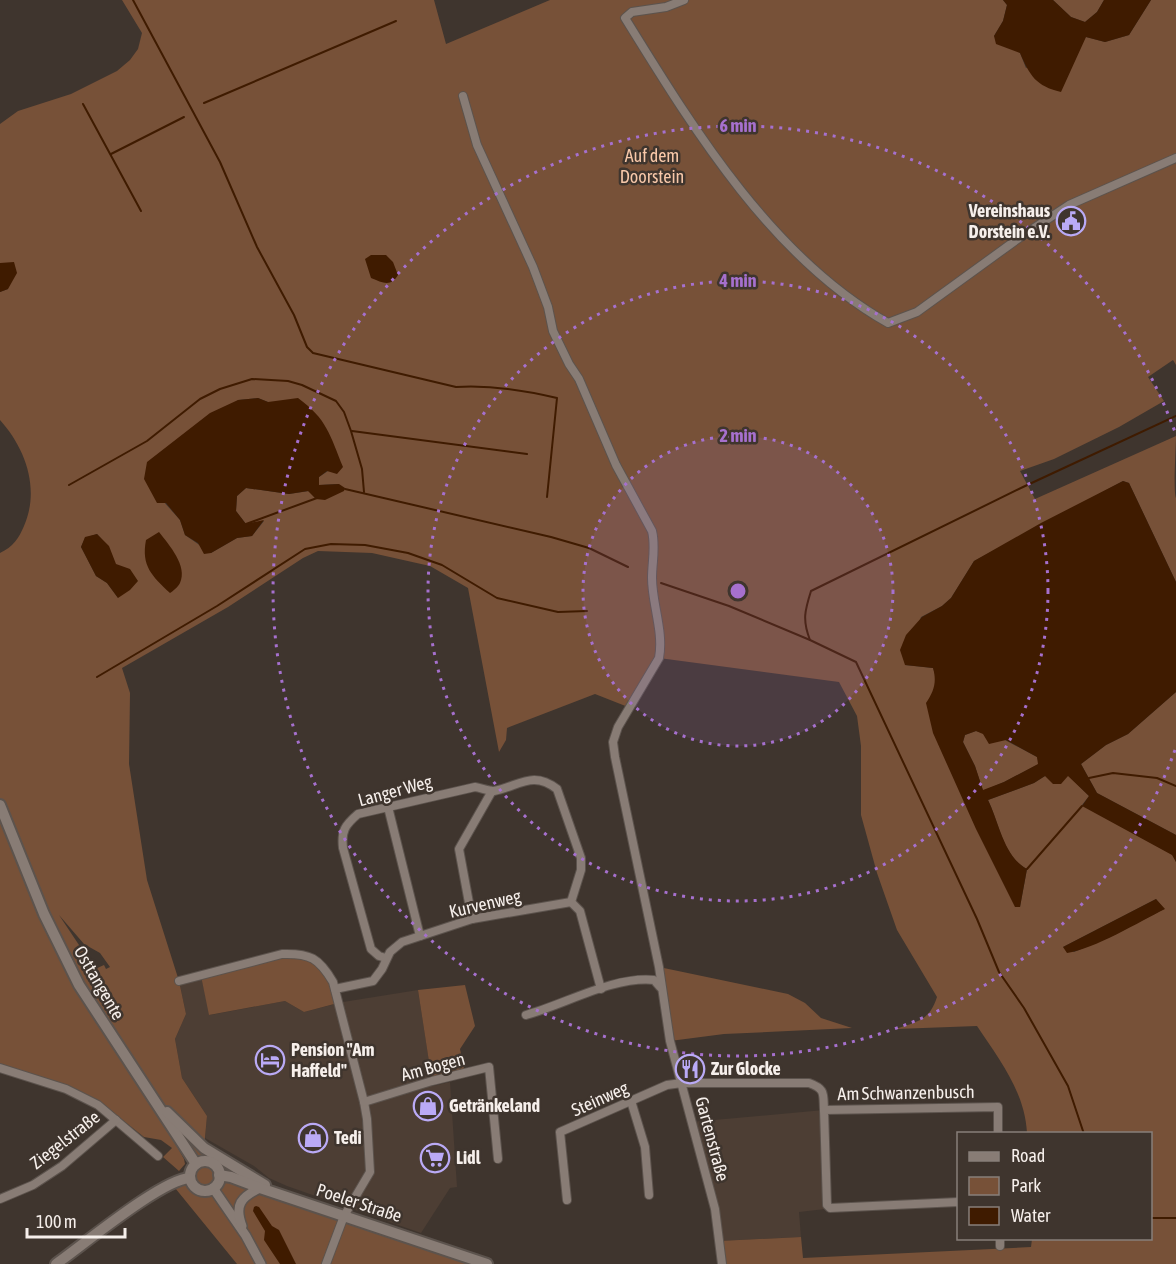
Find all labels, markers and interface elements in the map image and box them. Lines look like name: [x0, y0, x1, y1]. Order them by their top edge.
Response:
text: 6 min: [720, 115, 757, 136]
park label: Auf dem Doorstein: [620, 145, 684, 187]
place label: Vereinshaus Dorstein e.V.: [968, 200, 1051, 242]
public building icon: Vereinshaus Dorstein e.V.: [1055, 205, 1087, 237]
text: 4 min: [719, 270, 757, 291]
text: 2 min: [720, 425, 757, 446]
centre of rings: [728, 581, 748, 601]
street label: Langer Weg: [356, 770, 434, 810]
street label: Kurvenweg: [447, 885, 523, 922]
street label: Osttangente: [70, 942, 129, 1023]
place label: Pension "Am Haffeld": [291, 1039, 374, 1081]
hotel icon: Pension "Am Haffeld": [254, 1044, 286, 1076]
street label: Am Bogen: [399, 1048, 467, 1085]
restaurant icon: Zur Glocke: [674, 1053, 706, 1085]
place label: Zur Glocke: [711, 1058, 781, 1079]
street label: Steinweg: [568, 1077, 632, 1120]
street label: Am Schwanzenbusch: [837, 1081, 975, 1104]
shop icon: Getränkeland: [412, 1090, 444, 1122]
street label: Gartenstraße: [691, 1094, 734, 1183]
place label: Getränkeland: [449, 1095, 540, 1116]
street label: Ziegelstraße: [26, 1106, 104, 1173]
shop icon: Tedi: [297, 1122, 329, 1154]
place label: Tedi: [334, 1127, 362, 1148]
legend: [957, 1132, 1152, 1240]
supermarket icon: Lidl: [419, 1142, 451, 1174]
text: Road: [1011, 1145, 1045, 1166]
place label: Lidl: [456, 1147, 481, 1168]
text: Park: [1011, 1175, 1041, 1196]
street label: Poeler Straße: [314, 1179, 404, 1226]
scale bar: [27, 1201, 124, 1239]
text: Water: [1011, 1205, 1051, 1226]
text: 100 m: [36, 1211, 77, 1232]

